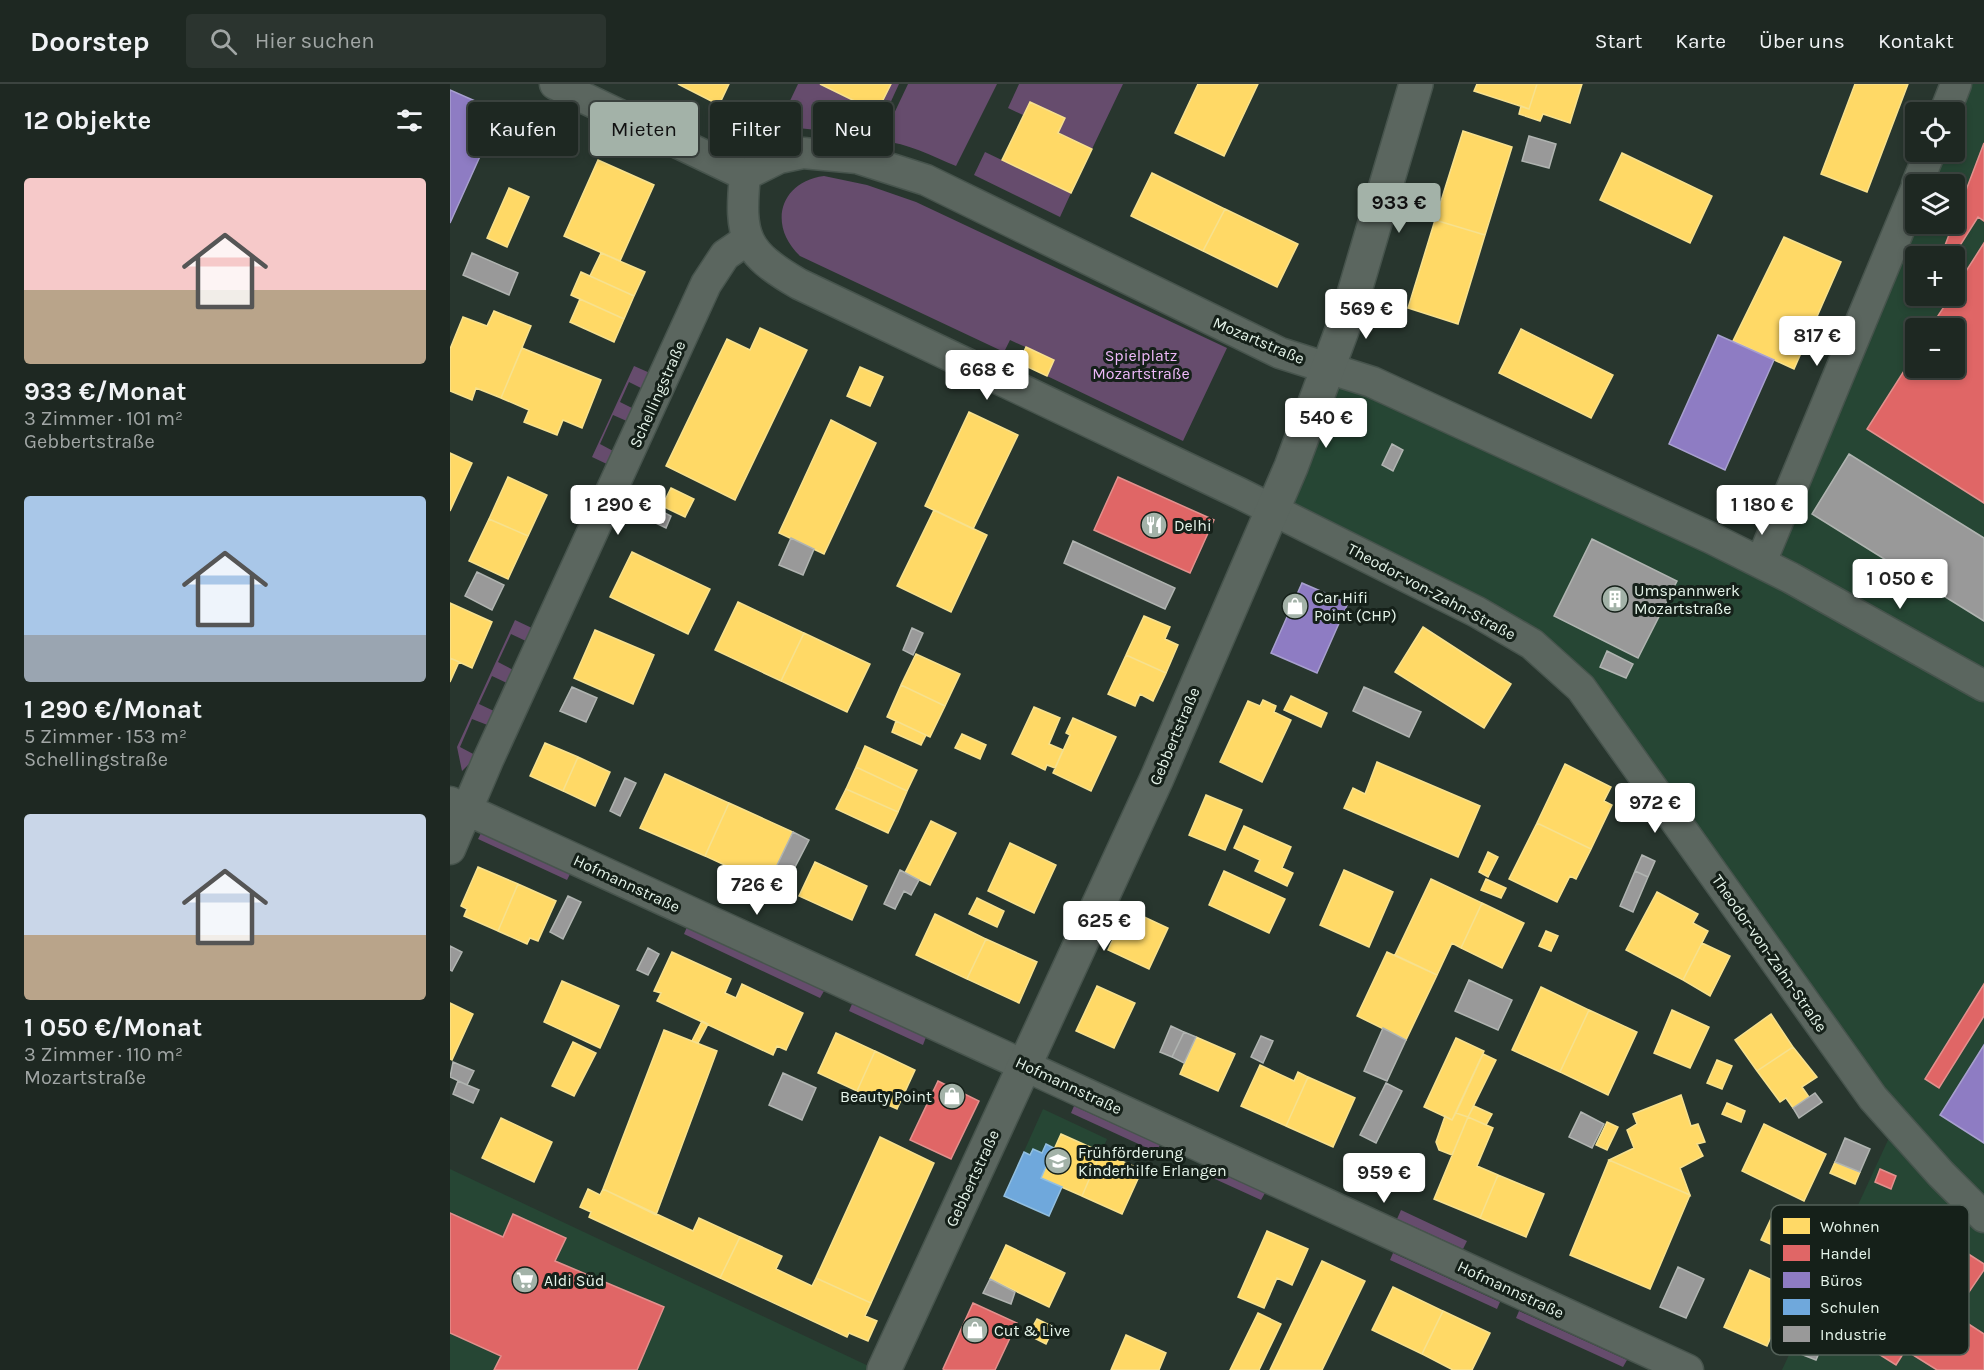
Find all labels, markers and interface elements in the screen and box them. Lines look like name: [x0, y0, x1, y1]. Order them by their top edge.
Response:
search box: [186, 14, 606, 68]
text: Doorstep: [30, 25, 150, 58]
icon: search: [207, 25, 240, 58]
text: Hier suchen: [255, 28, 374, 54]
text: Start: [1595, 29, 1642, 53]
text: Karte: [1675, 29, 1726, 53]
text: Über uns: [1759, 29, 1845, 53]
text: Kontakt: [1878, 29, 1954, 53]
chip: Kaufen: [468, 102, 578, 156]
chip: Mieten: [590, 102, 698, 156]
chip: Filter: [710, 102, 801, 156]
chip: Neu: [813, 102, 893, 156]
map controls: [1905, 102, 1965, 378]
button: locate: [1905, 102, 1965, 162]
icon: filters: [393, 104, 426, 137]
text: 12 Objekte: [24, 105, 151, 136]
button: layers: [1905, 174, 1965, 234]
pin: 933 €: [1357, 183, 1441, 234]
text: 933 €: [1372, 191, 1426, 214]
icon: home: [171, 217, 279, 325]
button: +: [1905, 246, 1965, 306]
pin: 569 €: [1324, 289, 1408, 340]
text: 569 €: [1339, 297, 1393, 320]
street label: Mozartstraße: [1210, 313, 1307, 368]
pin: 817 €: [1775, 316, 1859, 367]
button: −: [1905, 318, 1965, 378]
text: 817 €: [1793, 324, 1841, 347]
street label: Schellingstraße: [625, 338, 690, 451]
park label: Spielplatz Mozartstraße: [1092, 346, 1190, 383]
pin: 668 €: [945, 350, 1029, 401]
text: 668 €: [960, 358, 1014, 381]
text: 933 €/Monat: [24, 376, 187, 407]
pin: 540 €: [1284, 398, 1368, 449]
text: 540 €: [1299, 406, 1353, 429]
text: 3 Zimmer · 101 m²: [24, 407, 183, 430]
text: Gebbertstraße: [24, 430, 155, 453]
pin: 1 290 €: [563, 485, 673, 536]
pin: 1 180 €: [1707, 485, 1817, 536]
text: 1 290 €: [585, 493, 651, 516]
text: 1 180 €: [1731, 493, 1793, 516]
restaurant icon: Delhi: [1139, 510, 1169, 540]
place label: Delhi: [1174, 516, 1212, 535]
icon: home: [171, 535, 279, 643]
street label: Theodor-von-Zahn-Straße: [1344, 539, 1519, 644]
pin: 1 050 €: [1845, 559, 1955, 610]
text: 1 050 €: [1867, 567, 1933, 590]
place label: Umspannwerk Mozartstraße: [1634, 581, 1740, 618]
building icon: Umspannwerk Mozartstraße: [1600, 584, 1630, 614]
place label: Car Hifi Point (CHP): [1314, 588, 1397, 625]
shop icon: Car Hifi Point (CHP): [1280, 591, 1310, 621]
street label: Gebbertstraße: [1145, 684, 1204, 788]
text: 1 290 €/Monat: [24, 694, 202, 725]
text: 5 Zimmer · 153 m²: [24, 725, 187, 748]
text: Schellingstraße: [24, 748, 168, 771]
pin: 972 €: [1613, 783, 1697, 834]
text: 972 €: [1629, 791, 1681, 814]
street label: Hofmannstraße: [571, 851, 683, 916]
icon: home: [171, 853, 279, 961]
pin: 726 €: [715, 865, 799, 916]
street label: Theodor-von-Zahn-Straße: [1708, 871, 1831, 1036]
text: 726 €: [731, 873, 783, 896]
pin: 625 €: [1062, 901, 1146, 952]
text: 625 €: [1077, 909, 1131, 932]
text: 1 050 €/Monat: [24, 1012, 202, 1043]
text: 3 Zimmer · 110 m²: [24, 1043, 183, 1066]
street label: Hofmannstraße: [1013, 1053, 1125, 1118]
text: Mozartstraße: [24, 1066, 146, 1089]
shop icon: Beauty Point: [937, 1081, 967, 1111]
place label: Beauty Point: [840, 1087, 932, 1106]
street label: Gebbertstraße: [942, 1127, 1003, 1230]
place label: Frühförderung Kinderhilfe Erlangen: [1078, 1143, 1227, 1180]
school or university icon: Frühförderung Kinderhilfe Erlangen: [1043, 1146, 1073, 1176]
pin: 959 €: [1342, 1153, 1426, 1204]
text: 959 €: [1357, 1161, 1411, 1184]
legend: [1771, 1205, 1969, 1355]
text: Wohnen: [1820, 1217, 1880, 1236]
text: Handel: [1820, 1244, 1871, 1263]
street label: Hofmannstraße: [1455, 1257, 1567, 1322]
supermarket icon: Aldi Süd: [510, 1265, 540, 1295]
place label: Aldi Süd: [544, 1271, 605, 1290]
text: Büros: [1820, 1271, 1863, 1290]
text: Schulen: [1820, 1298, 1880, 1317]
shop icon: Cut & Live: [960, 1315, 990, 1345]
place label: Cut & Live: [994, 1321, 1070, 1340]
text: Industrie: [1820, 1325, 1887, 1344]

